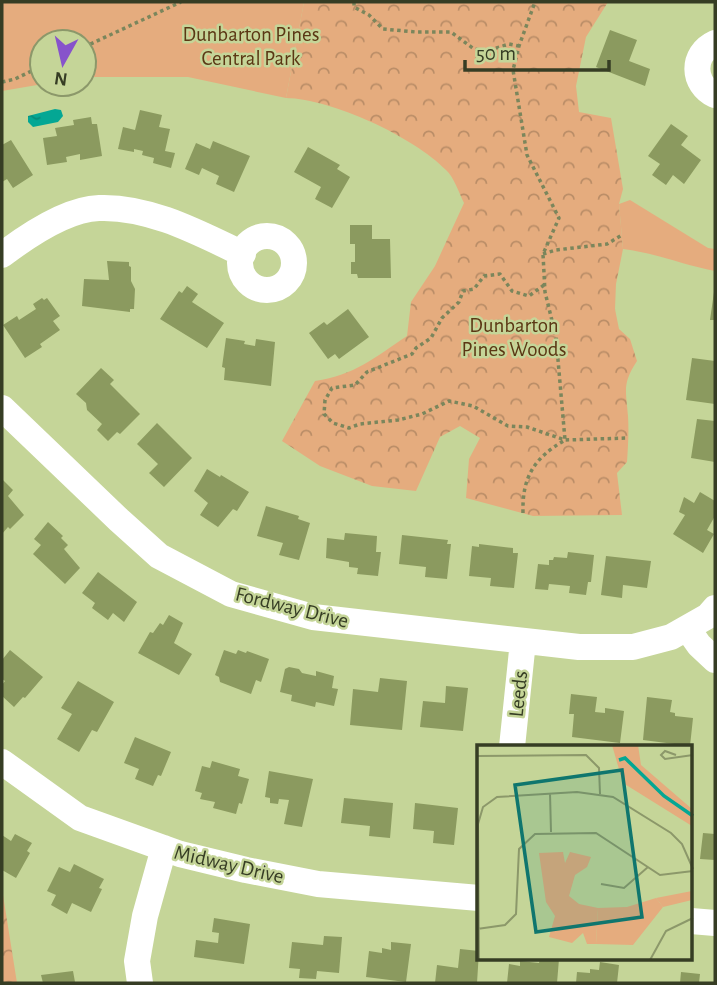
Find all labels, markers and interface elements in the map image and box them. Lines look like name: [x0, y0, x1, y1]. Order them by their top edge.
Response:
park label: Dunbarton Pines Central Park: [182, 24, 320, 69]
north arrow: [28, 28, 98, 98]
scale bar: [465, 28, 608, 72]
text: 50 m: [476, 43, 516, 64]
text: N: [53, 68, 69, 89]
park label: Dunbarton Pines Woods: [462, 315, 566, 360]
street label: Fordway Drive: [233, 583, 350, 632]
street label: Leeds: [506, 670, 531, 718]
inset map: [477, 745, 692, 960]
street label: Midway Drive: [172, 842, 286, 887]

